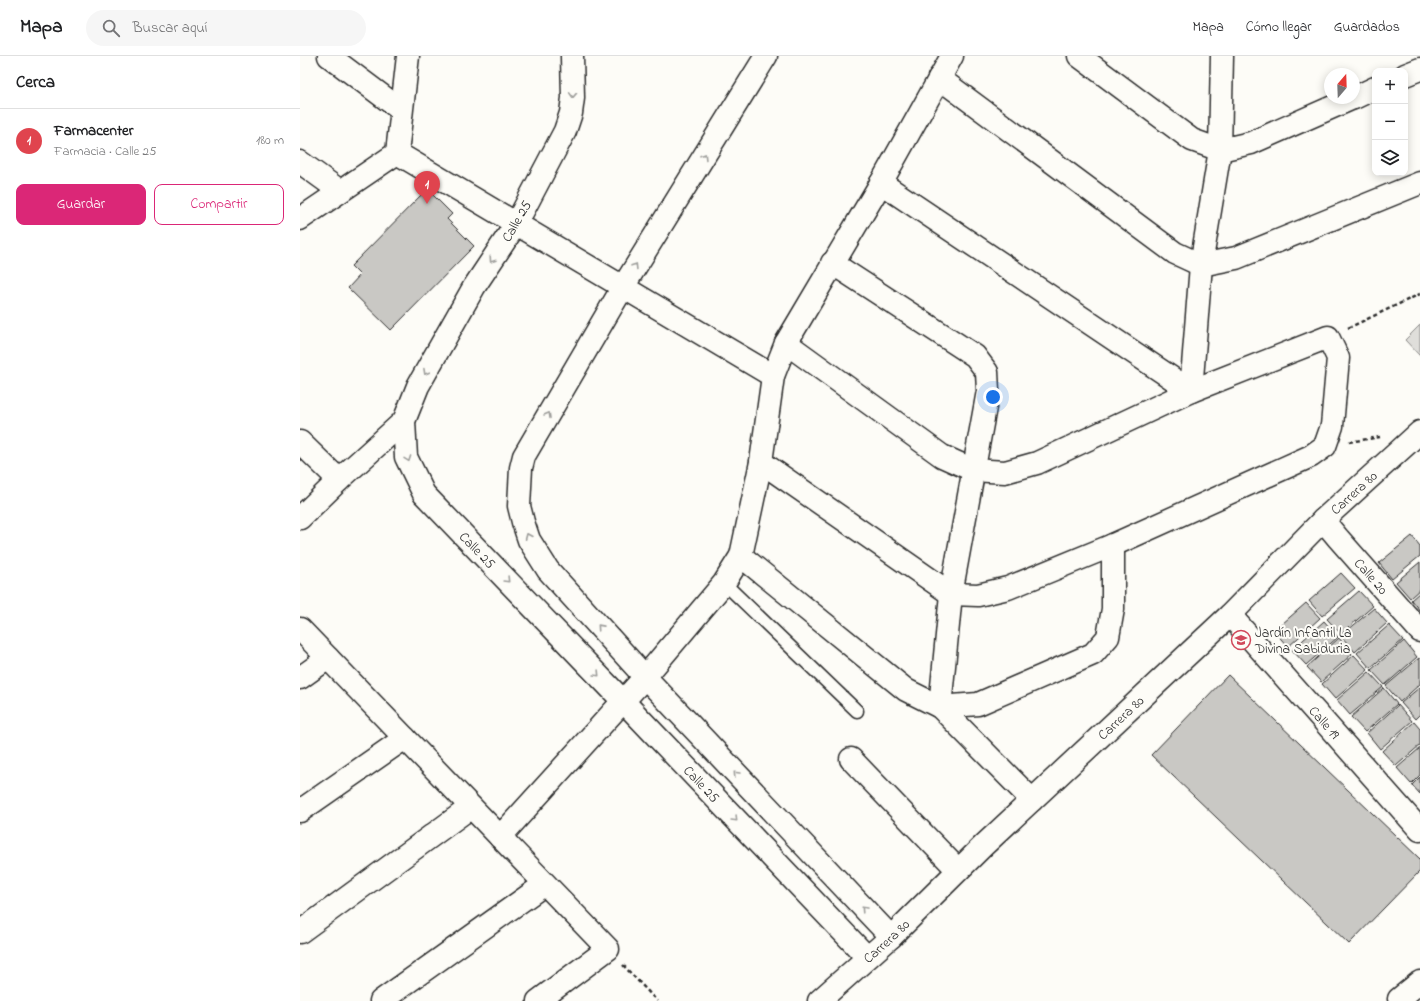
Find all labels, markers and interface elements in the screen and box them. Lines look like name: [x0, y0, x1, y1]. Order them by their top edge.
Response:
search box: [86, 10, 366, 46]
text: Mapa: [20, 14, 62, 41]
icon: search: [100, 17, 122, 39]
text: Buscar aquí: [132, 17, 207, 39]
text: Mapa: [1193, 17, 1224, 38]
text: Cómo llegar: [1246, 17, 1312, 38]
text: Guardados: [1334, 17, 1400, 38]
north arrow: [1324, 68, 1360, 104]
map controls: [1372, 68, 1408, 176]
button: +: [1372, 68, 1408, 104]
text: Cerca: [16, 70, 55, 95]
one-way arrow: [569, 92, 577, 98]
button: −: [1372, 104, 1408, 140]
text: Farmacenter: [54, 120, 133, 142]
text: 1: [27, 131, 31, 150]
text: 180 m: [256, 131, 284, 150]
button: layers: [1372, 140, 1408, 176]
text: Farmacia · Calle 25: [54, 142, 156, 161]
one-way arrow: [699, 153, 707, 160]
pin: 1: [414, 171, 440, 204]
button: Guardar: [16, 184, 146, 225]
button: Compartir: [154, 184, 284, 225]
street label: Calle 25: [497, 197, 538, 246]
one-way arrow: [490, 256, 497, 263]
one-way arrow: [631, 263, 638, 270]
one-way arrow: [423, 368, 430, 375]
your location: [983, 387, 1003, 407]
one-way arrow: [544, 412, 551, 419]
one-way arrow: [404, 456, 412, 463]
street label: Carrera 80: [1326, 467, 1383, 520]
street label: Calle 25: [453, 527, 500, 574]
one-way arrow: [525, 533, 533, 540]
street label: Calle 20: [1348, 554, 1392, 600]
one-way arrow: [502, 575, 510, 583]
place label: Jardín Infantil La Divina Sabiduria: [1254, 623, 1352, 660]
one-way arrow: [597, 624, 605, 632]
school or university icon: Jardín Infantil La Divina Sabiduria: [1230, 629, 1252, 651]
one-way arrow: [593, 669, 600, 677]
street label: Carrera 80: [1094, 691, 1149, 746]
street label: Calle 19: [1303, 702, 1345, 745]
street label: Calle 25: [678, 761, 724, 808]
one-way arrow: [733, 771, 741, 779]
one-way arrow: [731, 814, 738, 822]
one-way arrow: [861, 906, 869, 914]
street label: Carrera 80: [859, 915, 915, 969]

